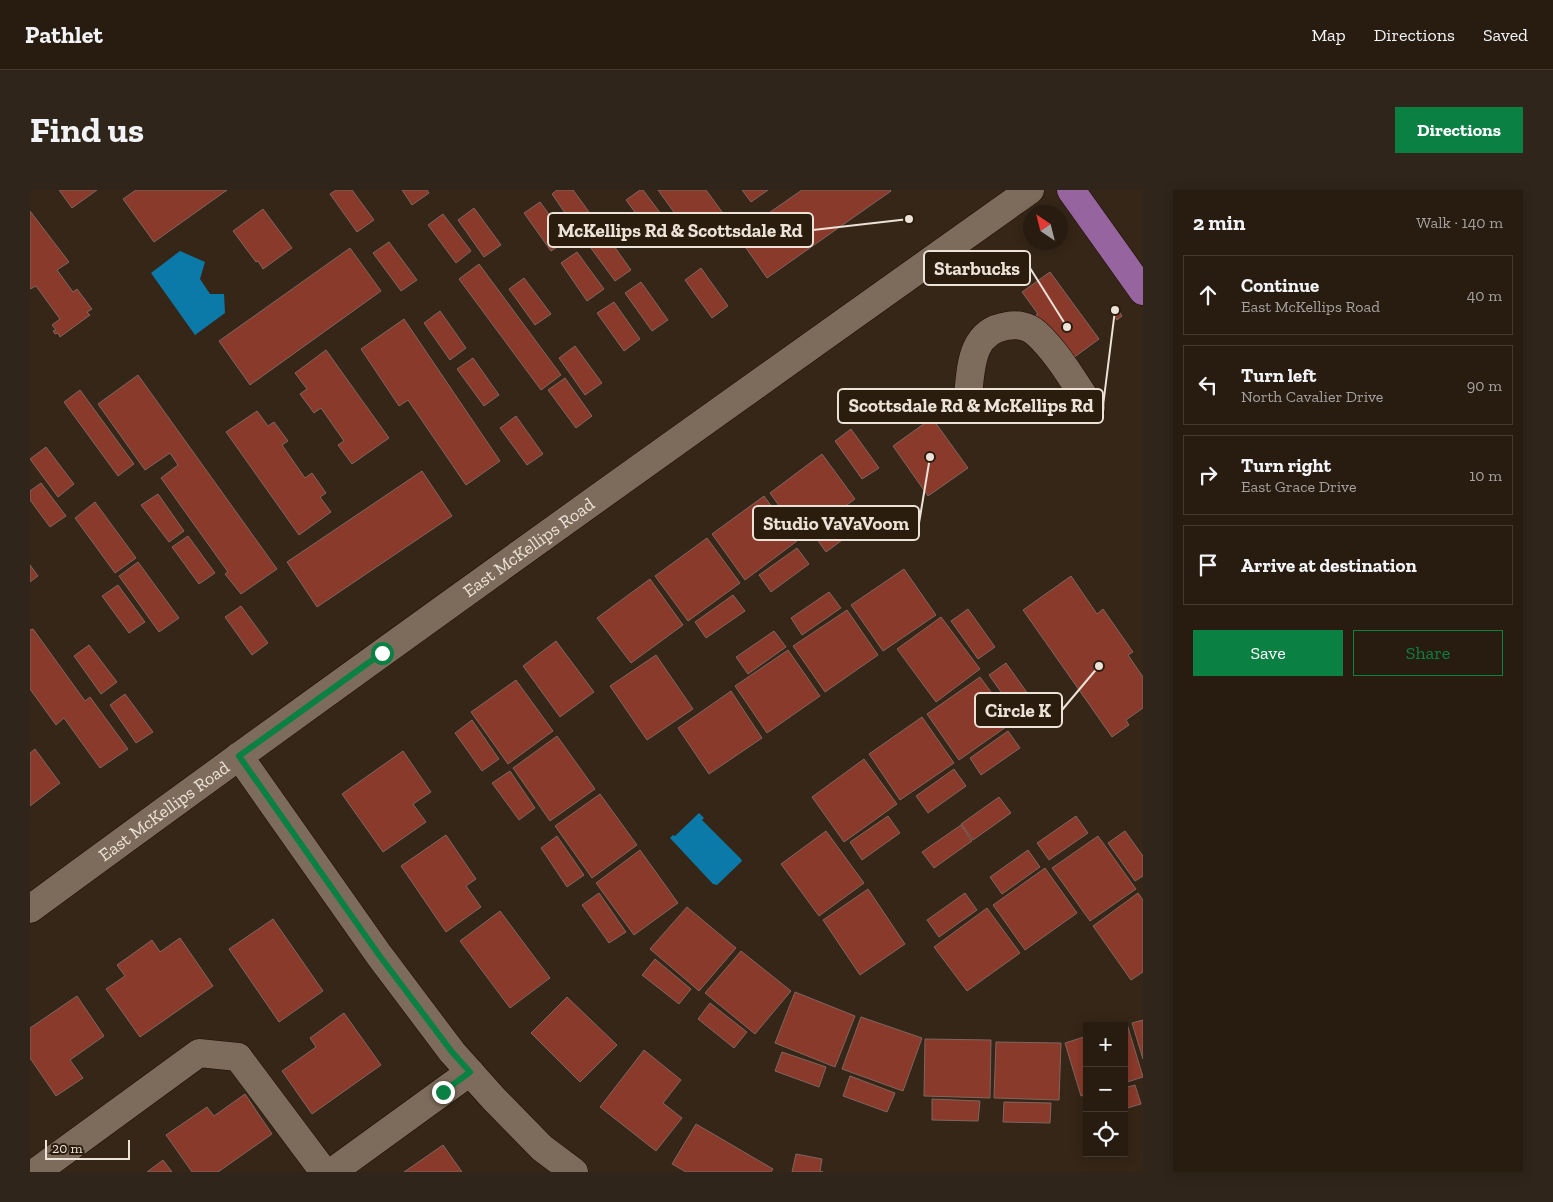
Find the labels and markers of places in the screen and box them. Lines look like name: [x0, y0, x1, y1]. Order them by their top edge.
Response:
callout: McKellips Rd & Scottsdale Rd: [548, 213, 813, 247]
callout: Starbucks: [924, 251, 1030, 285]
callout: Scottsdale Rd & McKellips Rd: [838, 389, 1103, 423]
callout: Studio VaVaVoom: [753, 506, 919, 540]
callout: Circle K: [975, 693, 1062, 727]

